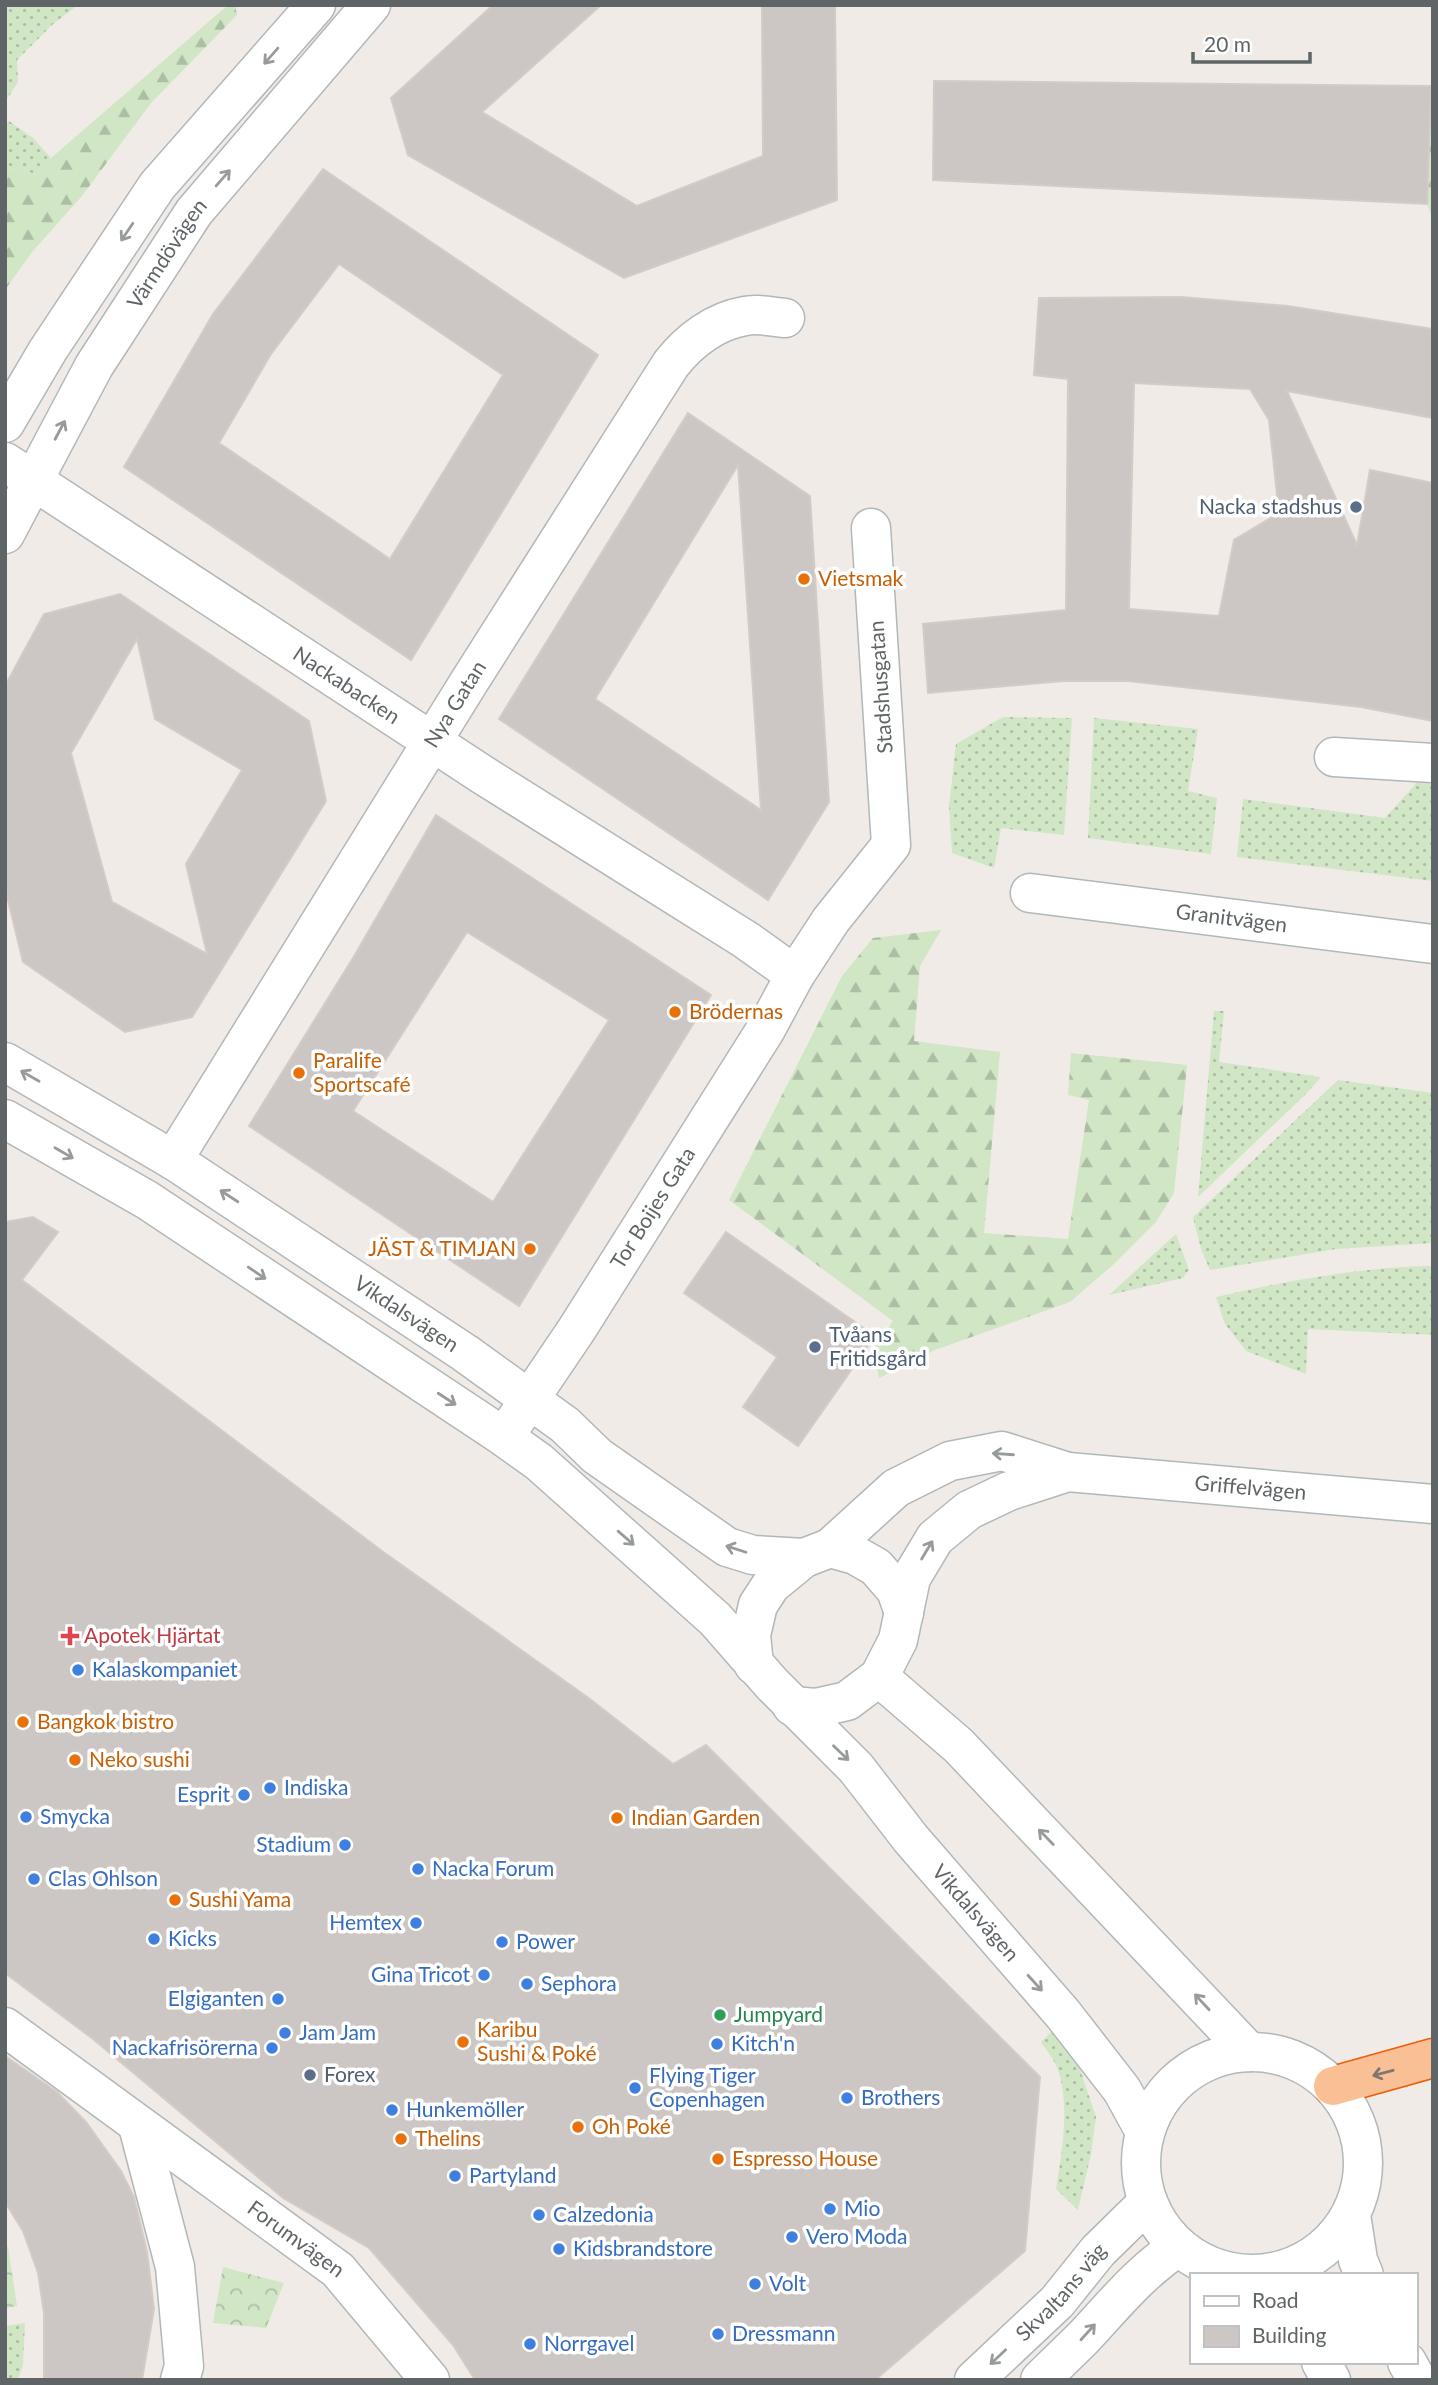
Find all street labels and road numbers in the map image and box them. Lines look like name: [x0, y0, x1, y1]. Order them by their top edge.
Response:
street label: Värmdövägen: [121, 193, 211, 313]
street label: Stadshusgatan: [862, 620, 897, 754]
street label: Nackabacken: [289, 640, 405, 728]
street label: Nya Gatan: [418, 655, 490, 752]
street label: Granitvägen: [1174, 898, 1289, 936]
street label: Tor Boijes Gata: [604, 1142, 699, 1273]
street label: Vikdalsvägen: [350, 1269, 464, 1356]
street label: Griffelvägen: [1194, 1469, 1308, 1504]
street label: Vikdalsvägen: [928, 1859, 1025, 1966]
street label: Forumvägen: [243, 2194, 350, 2282]
street label: Skvaltans väg: [1010, 2236, 1110, 2345]

